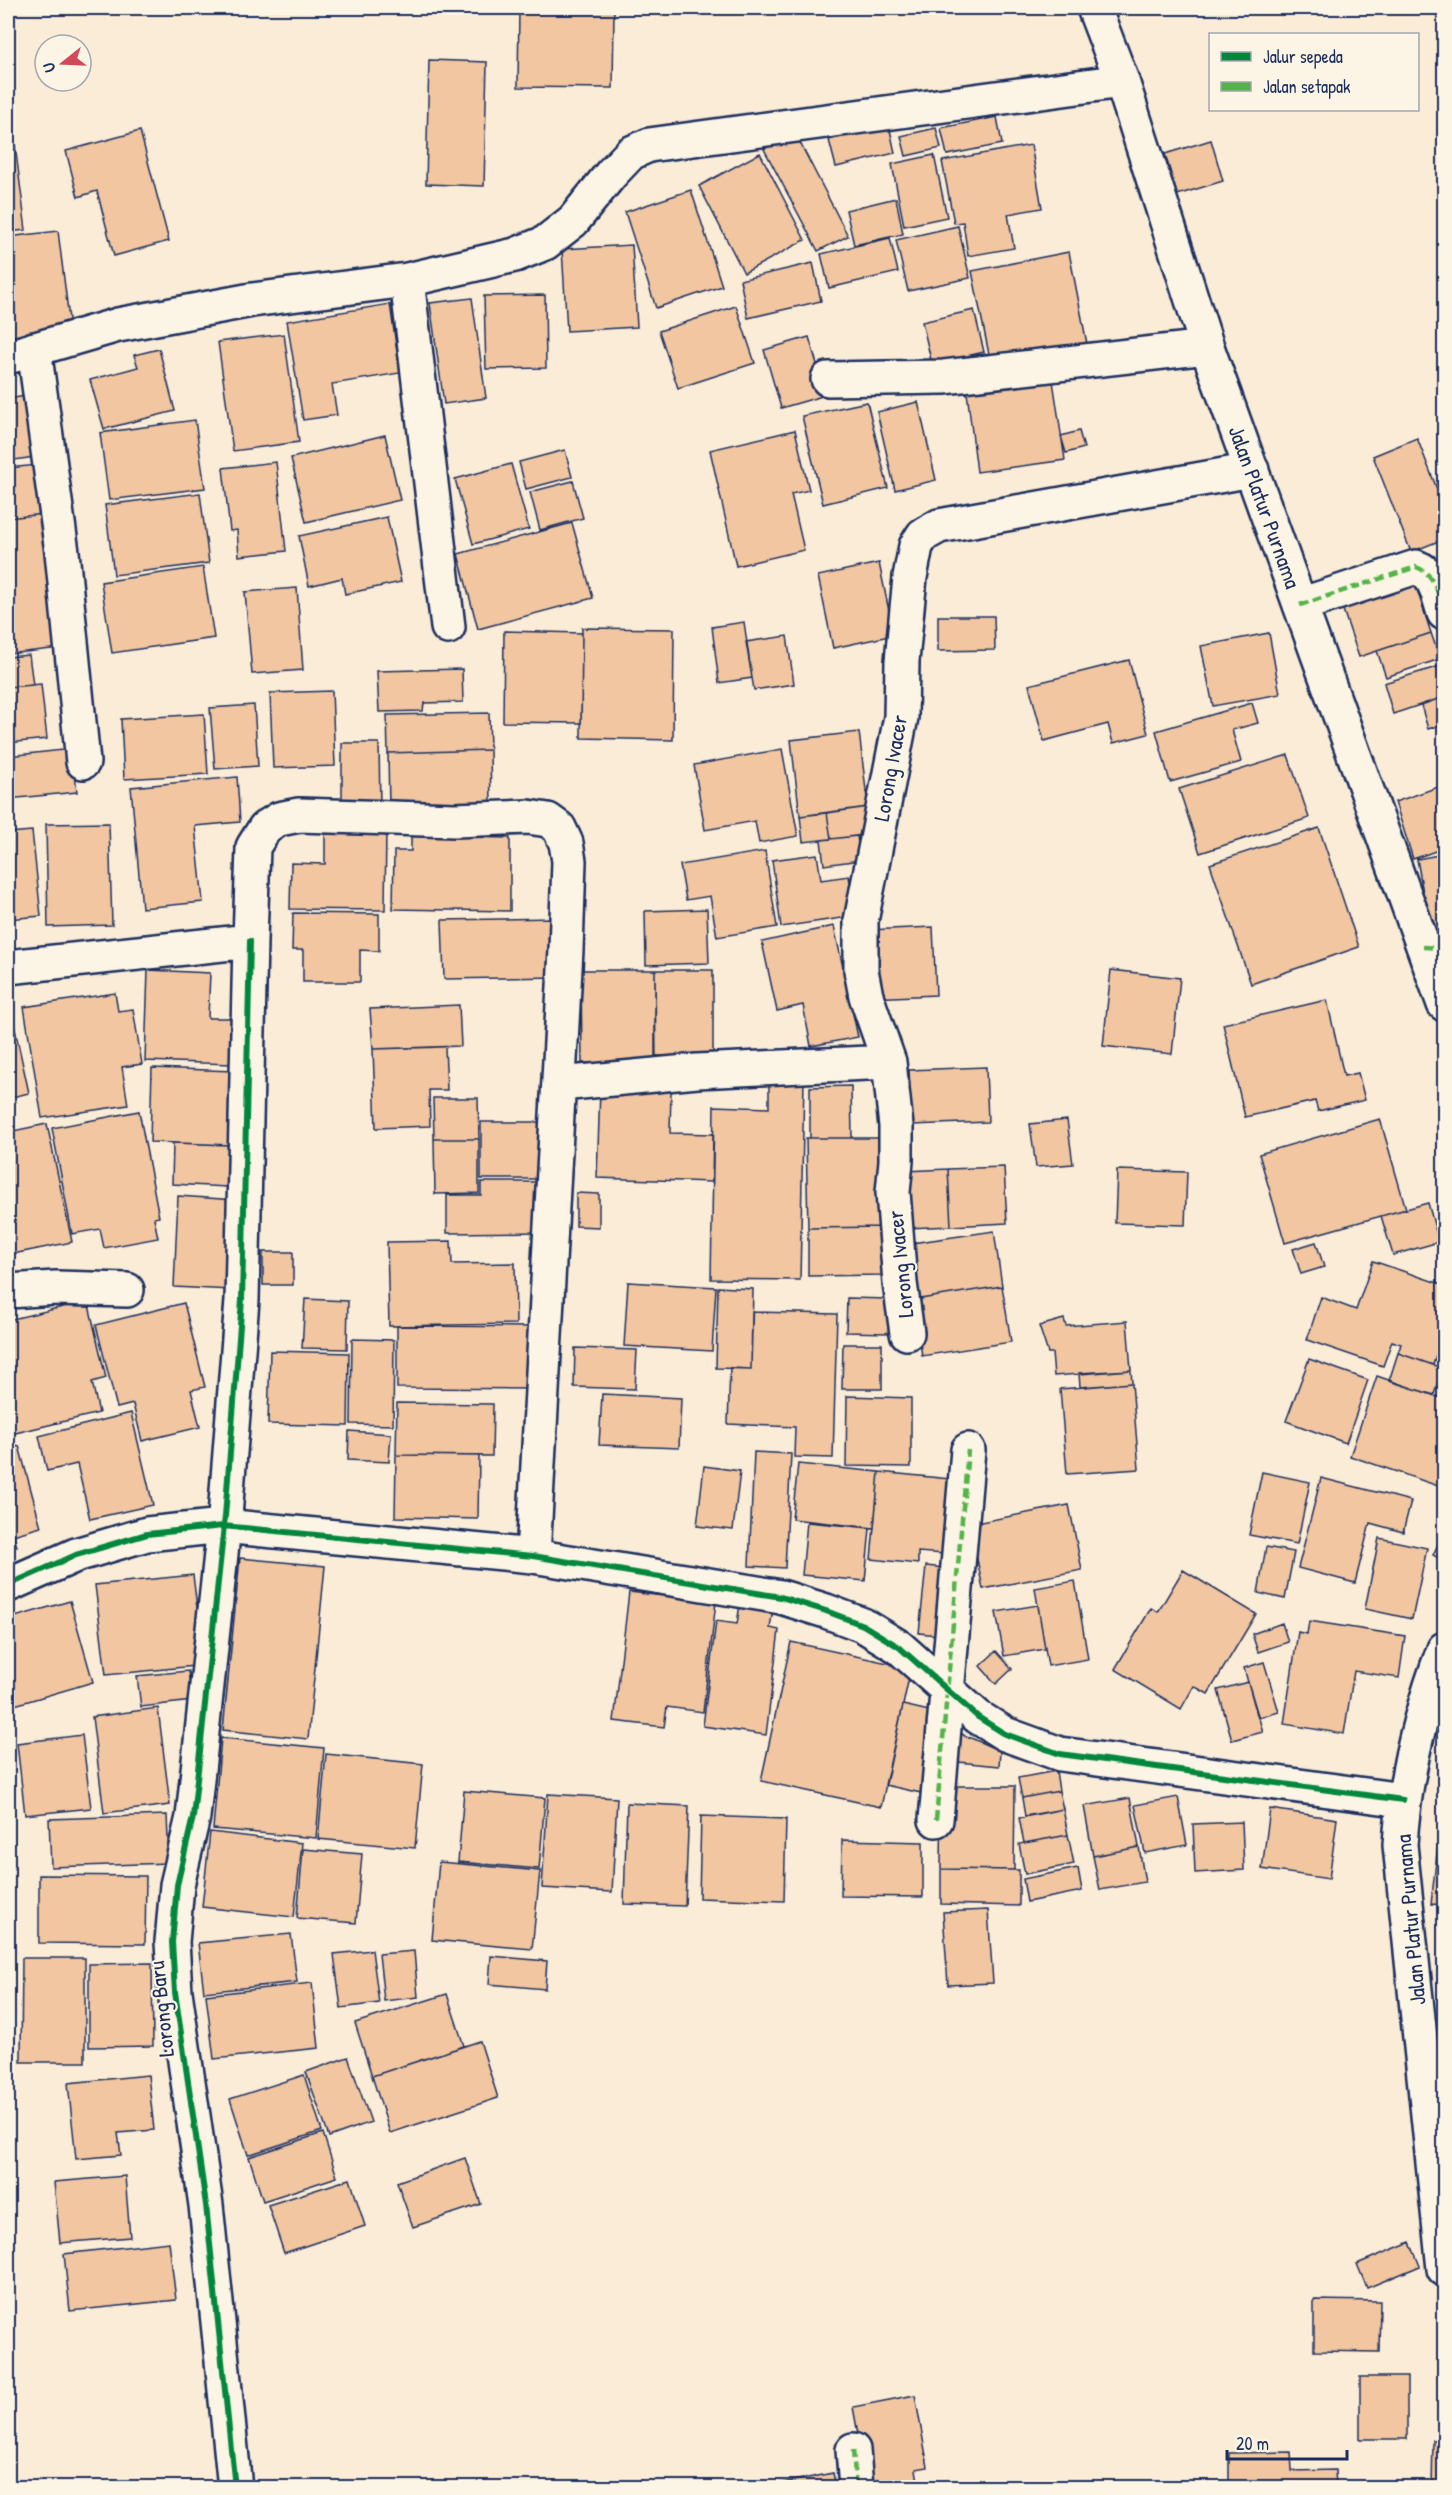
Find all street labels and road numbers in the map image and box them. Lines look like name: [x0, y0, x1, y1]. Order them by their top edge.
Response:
street label: Jalan Platur Purnama: [1222, 421, 1308, 593]
street label: Lorong Ivacer: [866, 712, 914, 824]
street label: Lorong Ivacer: [879, 1208, 921, 1319]
street label: Jalan Platur Purnama: [1388, 1833, 1432, 2007]
street label: Lorong Baru: [141, 1959, 181, 2058]

